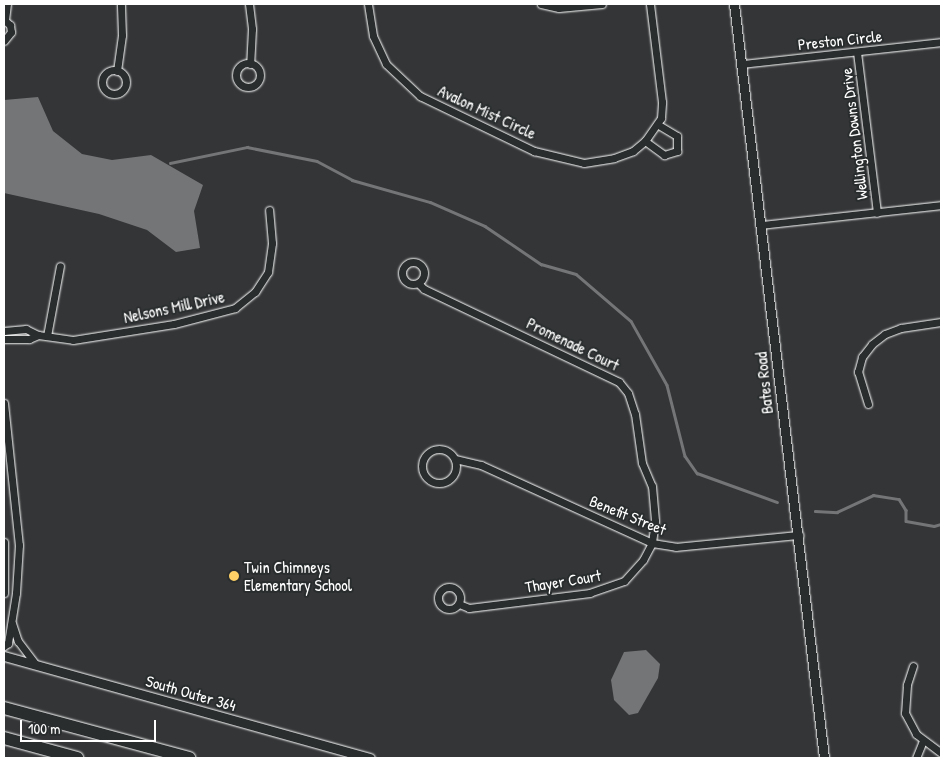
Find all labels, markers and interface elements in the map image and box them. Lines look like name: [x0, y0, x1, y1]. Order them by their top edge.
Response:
street label: Preston Circle: [797, 26, 883, 54]
street label: Wellington Downs Drive: [836, 67, 872, 201]
street label: Avalon Mist Circle: [435, 81, 539, 143]
street label: Nelsons Mill Drive: [122, 287, 226, 327]
street label: Promenade Court: [524, 313, 622, 375]
street label: Bates Road: [751, 351, 777, 415]
street label: Benefit Street: [587, 491, 669, 539]
place label: Twin Chimneys Elementary School: [244, 557, 352, 595]
street label: Thayer Court: [524, 566, 602, 596]
marker: Twin Chimneys Elementary School: [228, 570, 240, 582]
street label: South Outer 364: [144, 671, 238, 715]
scale bar: [22, 710, 159, 742]
text: 100 m: [28, 718, 61, 739]

